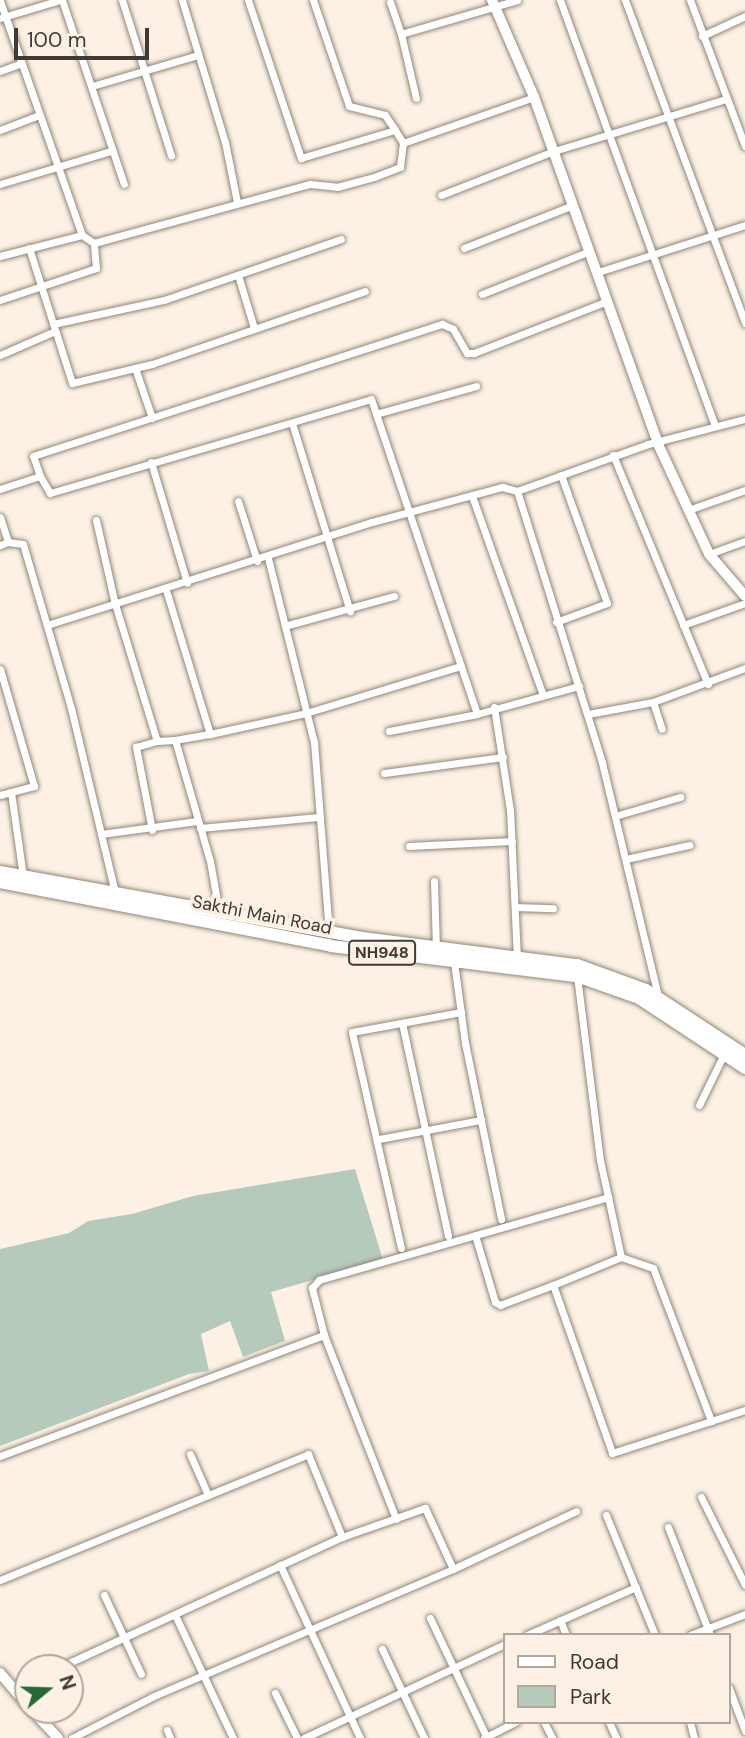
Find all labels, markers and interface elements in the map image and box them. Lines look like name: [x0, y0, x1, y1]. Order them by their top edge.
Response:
scale bar: [18, 14, 152, 58]
text: 100 m: [27, 26, 87, 54]
street label: Sakthi Main Road: [190, 891, 334, 939]
road number: NH948: [347, 940, 417, 965]
legend: [504, 1633, 731, 1724]
text: Road: [570, 1648, 619, 1676]
north arrow: [14, 1654, 84, 1724]
text: N: [53, 1672, 82, 1693]
text: Park: [570, 1683, 611, 1711]

